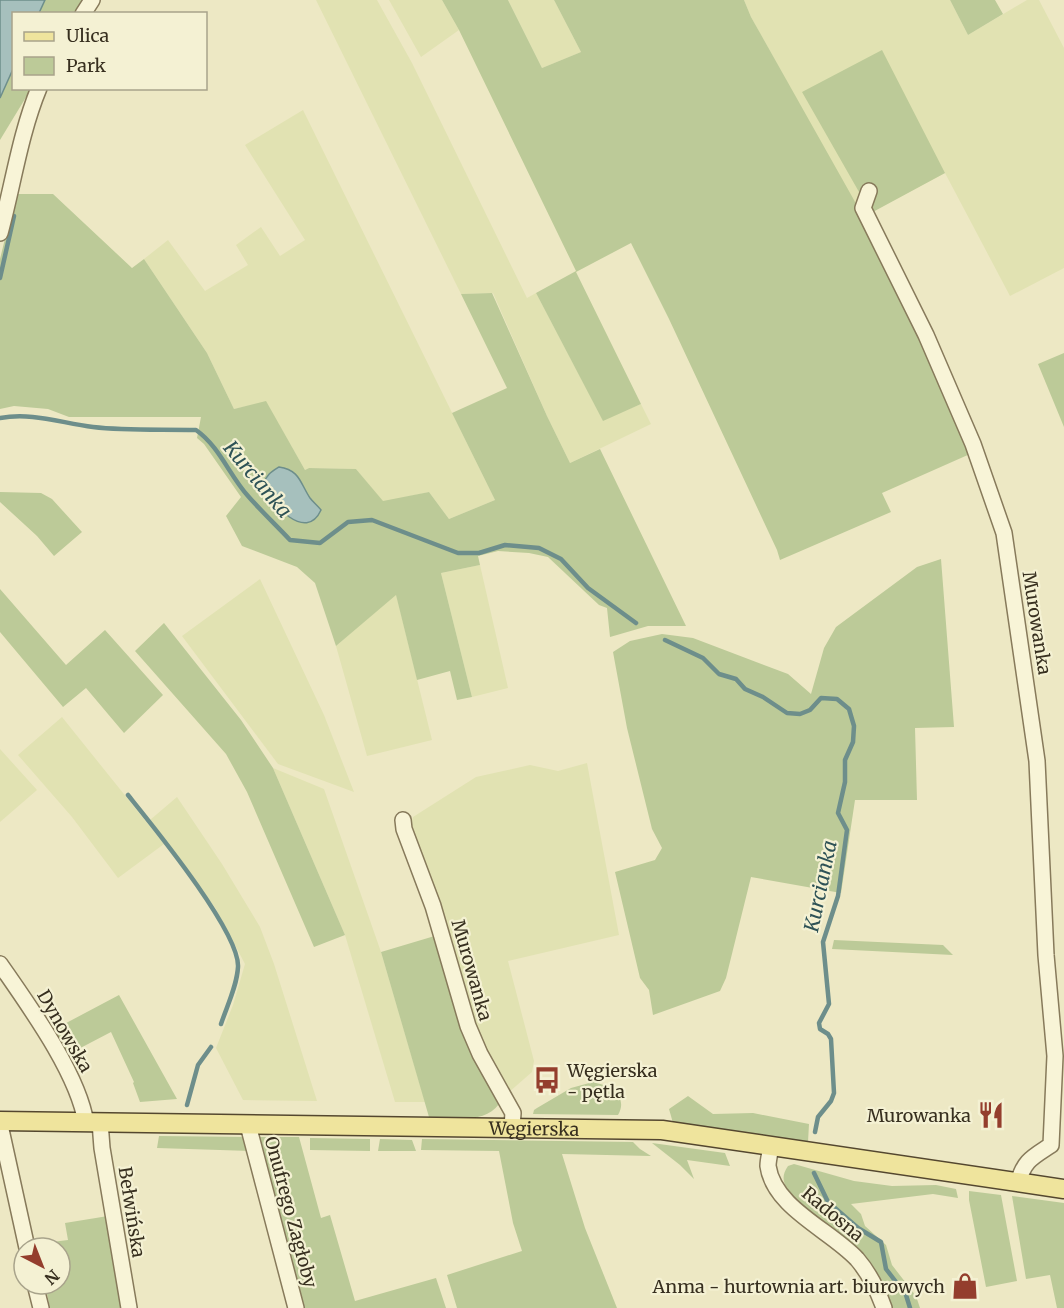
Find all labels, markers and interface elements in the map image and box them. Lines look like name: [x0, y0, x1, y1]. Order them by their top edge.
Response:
legend: [12, 12, 207, 90]
text: Ulica: [66, 24, 110, 47]
text: Park: [66, 54, 107, 77]
water label: Kurcianka: [218, 435, 297, 523]
street label: Murowanka: [1017, 570, 1057, 677]
water label: Kurcianka: [798, 838, 842, 935]
street label: Murowanka: [447, 917, 498, 1024]
street label: Dynowska: [32, 986, 98, 1077]
place label: Węgierska - pętla: [566, 1059, 658, 1103]
bus stop icon: Węgierska - pętla: [532, 1065, 562, 1095]
restaurant icon: Murowanka: [976, 1100, 1006, 1130]
place label: Murowanka: [867, 1104, 971, 1127]
street label: Węgierska: [488, 1116, 580, 1140]
street label: Onufrego Zagłoby: [260, 1134, 322, 1291]
street label: Bełwińska: [113, 1165, 151, 1259]
street label: Radosna: [797, 1181, 869, 1247]
north arrow: [12, 1236, 72, 1296]
text: N: [40, 1265, 63, 1289]
shop icon: Anma - hurtownia art. biurowych: [950, 1271, 980, 1301]
place label: Anma - hurtownia art. biurowych: [652, 1275, 945, 1298]

